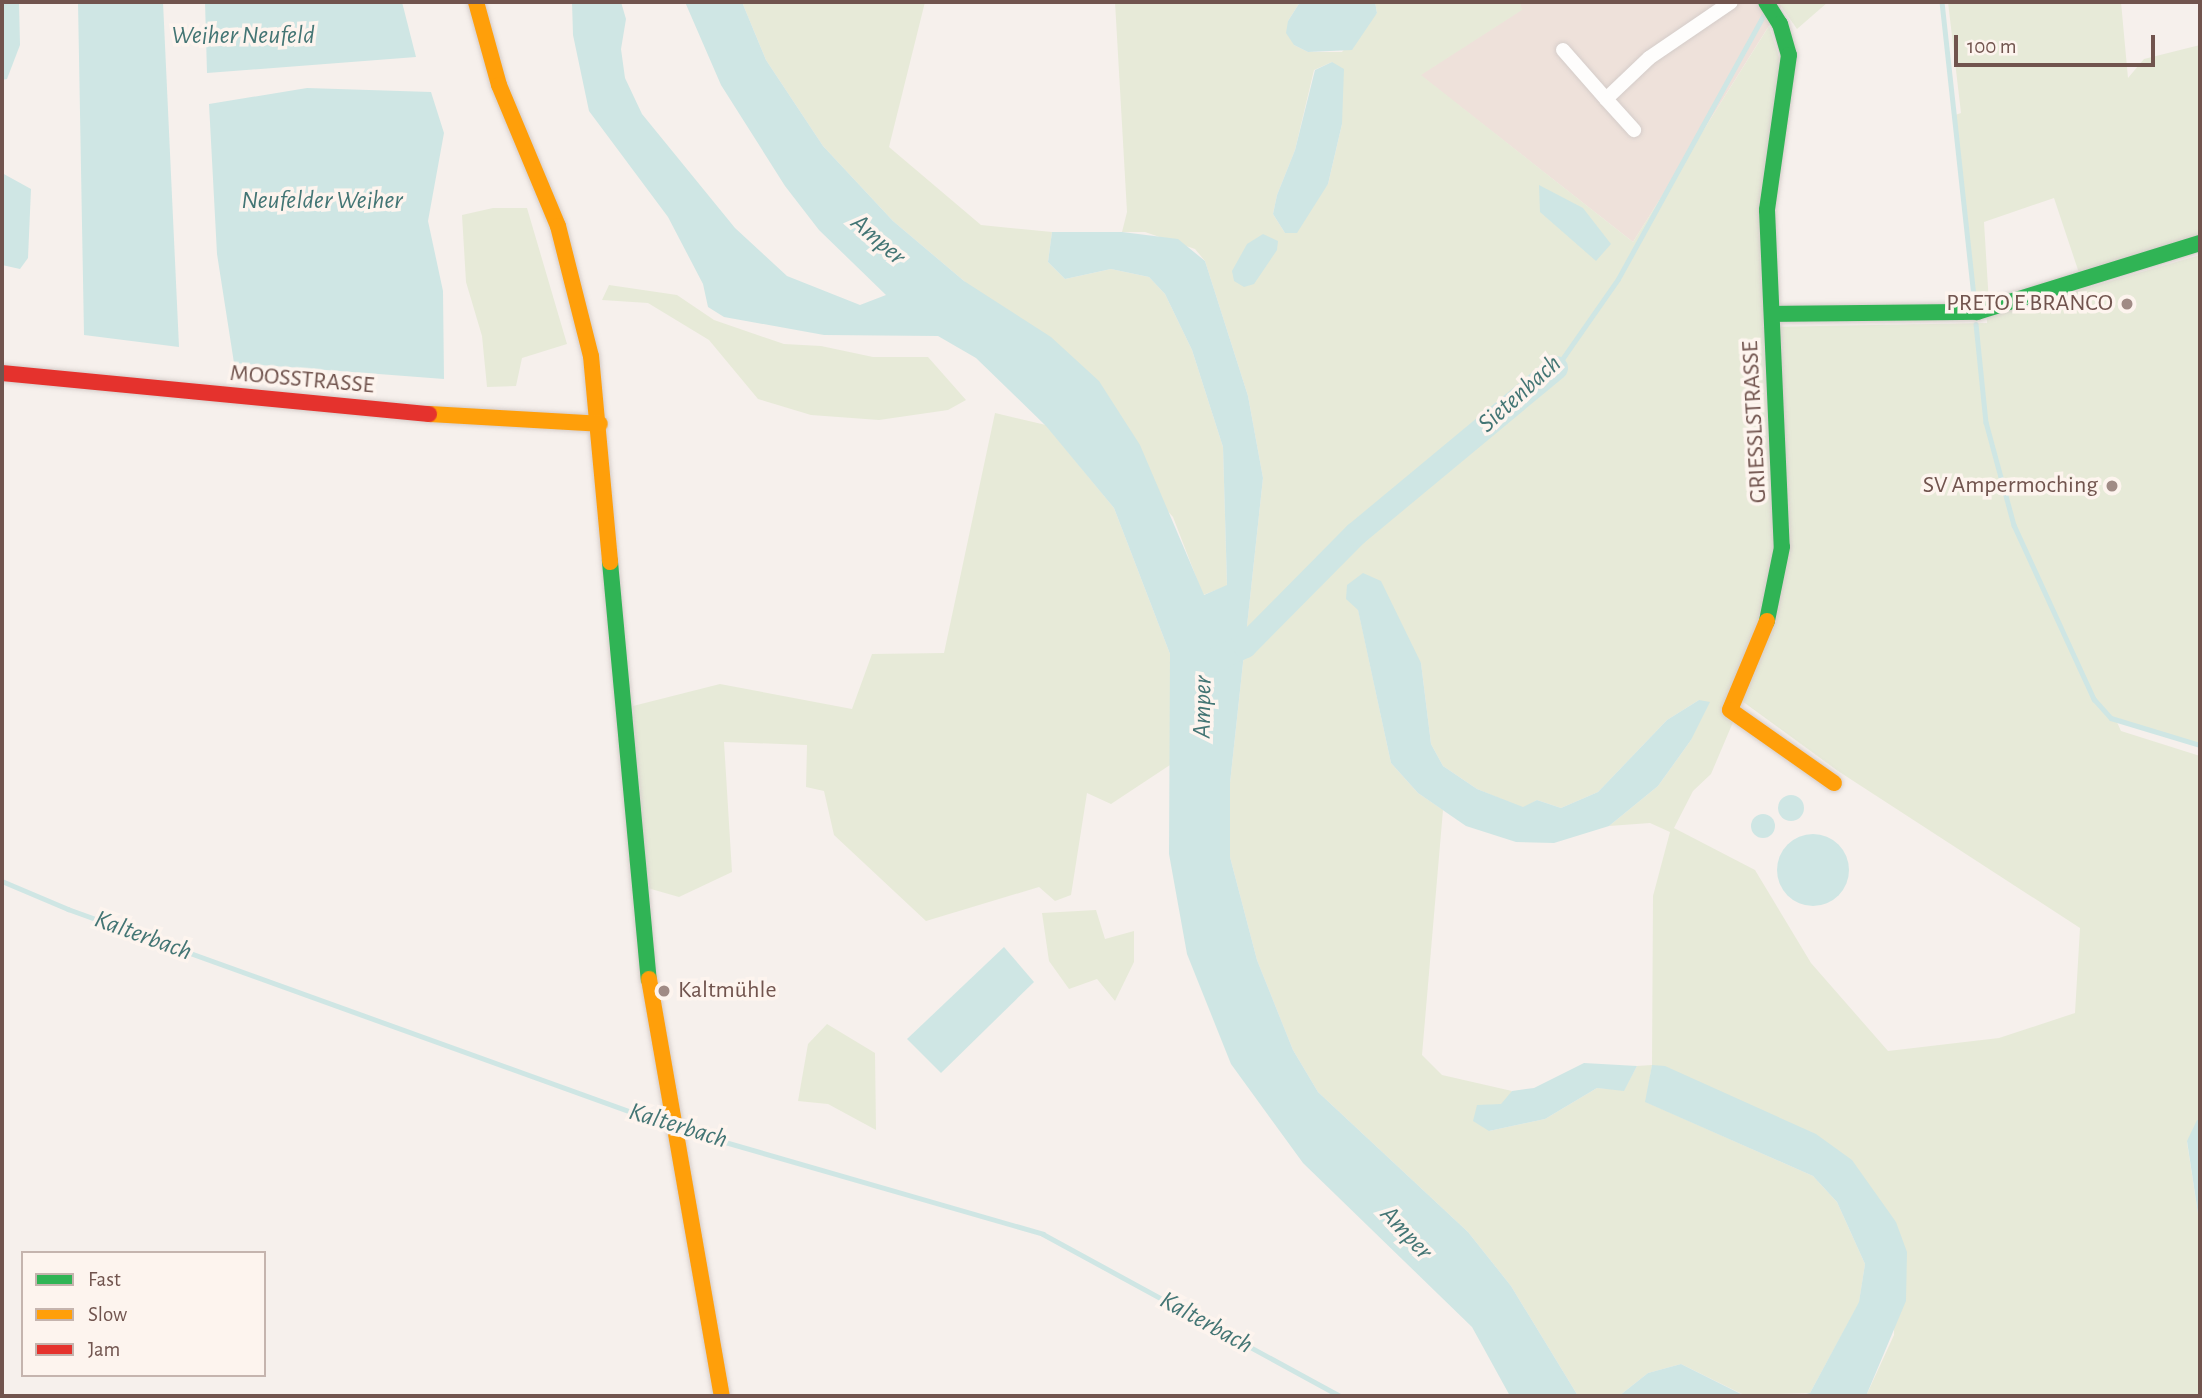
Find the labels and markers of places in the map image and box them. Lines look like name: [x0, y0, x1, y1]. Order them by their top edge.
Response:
place label: PRETO E BRANCO: [1946, 290, 2113, 318]
marker: PRETO E BRANCO: [2119, 296, 2135, 312]
place label: SV Ampermoching: [1923, 472, 2098, 500]
marker: SV Ampermoching: [2104, 478, 2120, 494]
place label: Kaltmühle: [678, 977, 776, 1005]
marker: Kaltmühle: [656, 983, 672, 999]

